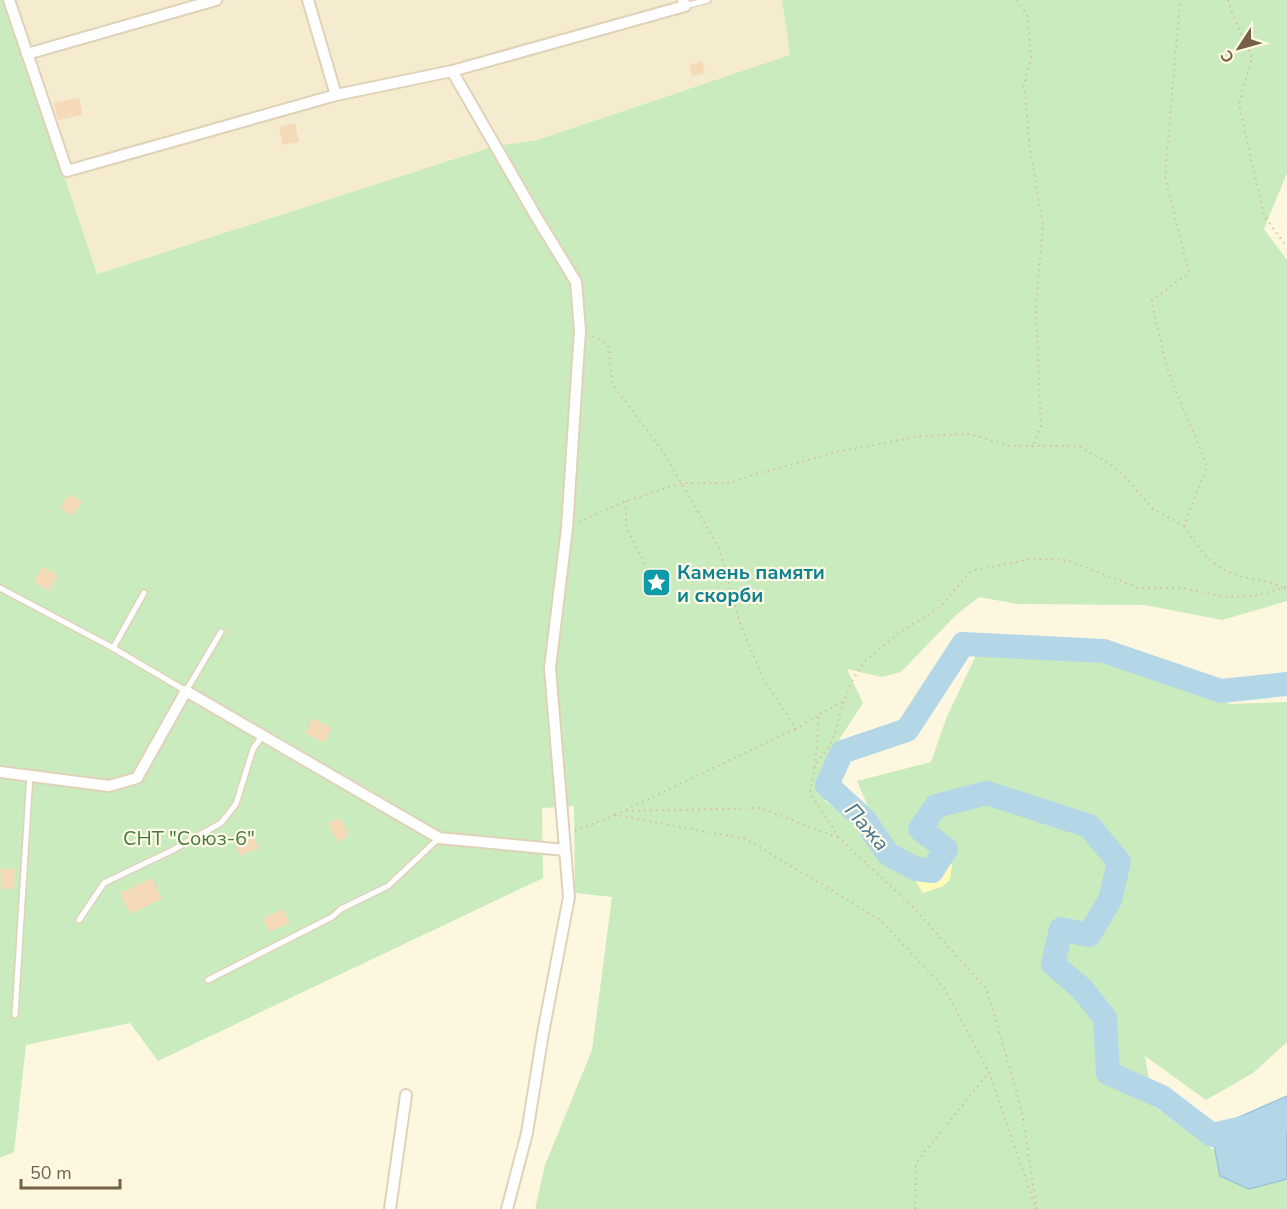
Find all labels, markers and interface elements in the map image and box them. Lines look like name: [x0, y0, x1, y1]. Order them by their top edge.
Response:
north arrow: [1209, 18, 1269, 78]
text: С: [1216, 45, 1240, 67]
place label: Камень памяти и скорби: [677, 559, 825, 609]
place icon: Камень памяти и скорби: [640, 567, 672, 599]
water label: Пажа: [838, 797, 896, 857]
park label: СНТ "Союз-6": [123, 825, 255, 852]
scale bar: [21, 1152, 120, 1190]
text: 50 m: [30, 1161, 72, 1185]

